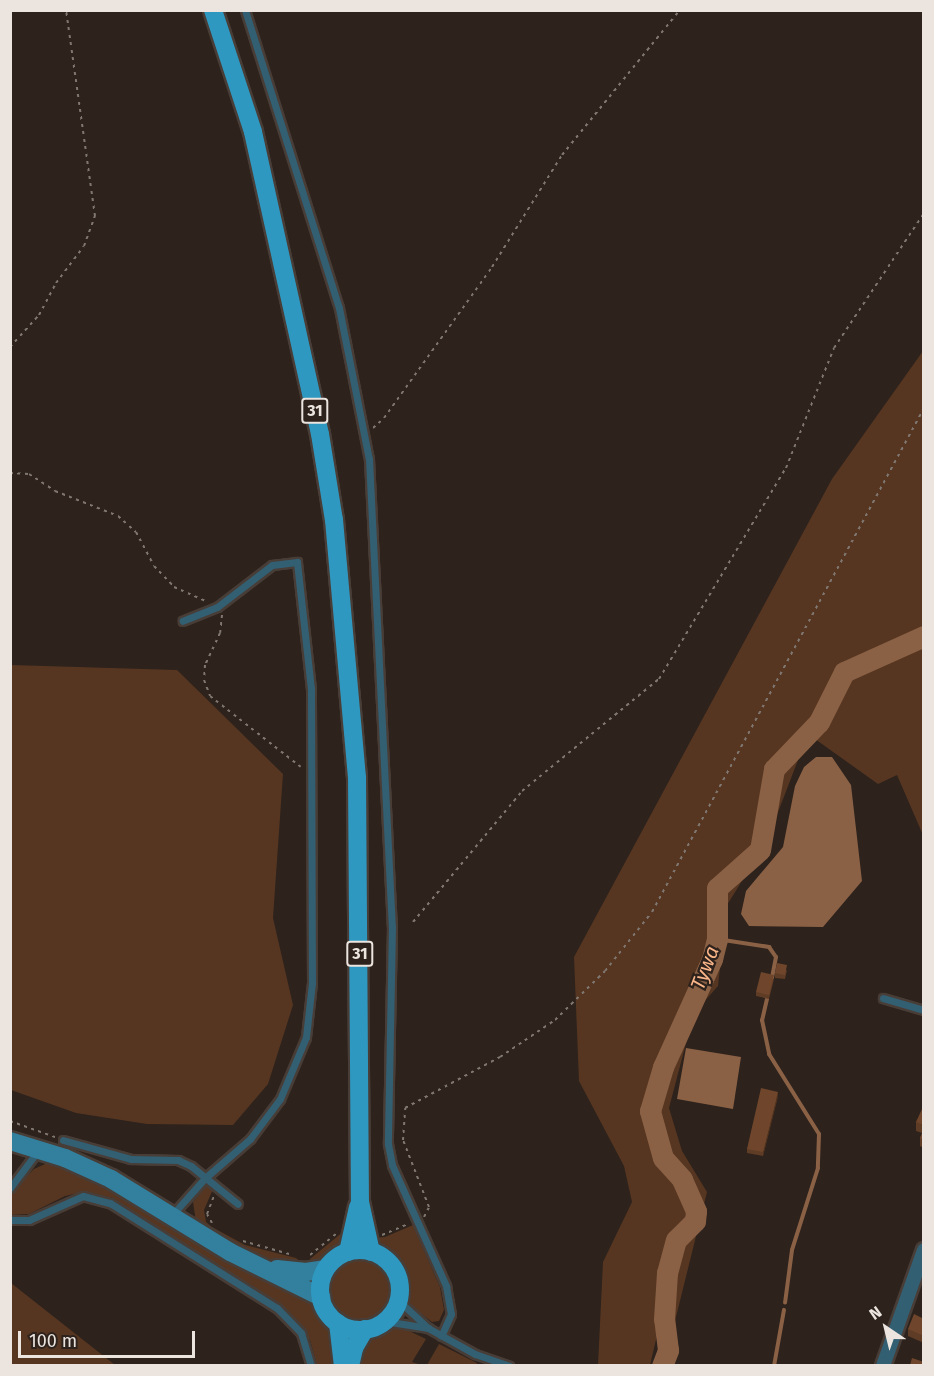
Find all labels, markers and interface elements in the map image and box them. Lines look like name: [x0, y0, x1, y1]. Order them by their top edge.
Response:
road number: 31: [300, 398, 330, 424]
road number: 31: [345, 941, 375, 967]
water label: Tywa: [686, 943, 724, 993]
north arrow: [856, 1298, 916, 1358]
text: N: [866, 1302, 885, 1324]
scale bar: [21, 1319, 198, 1357]
text: 100 m: [29, 1330, 77, 1352]

